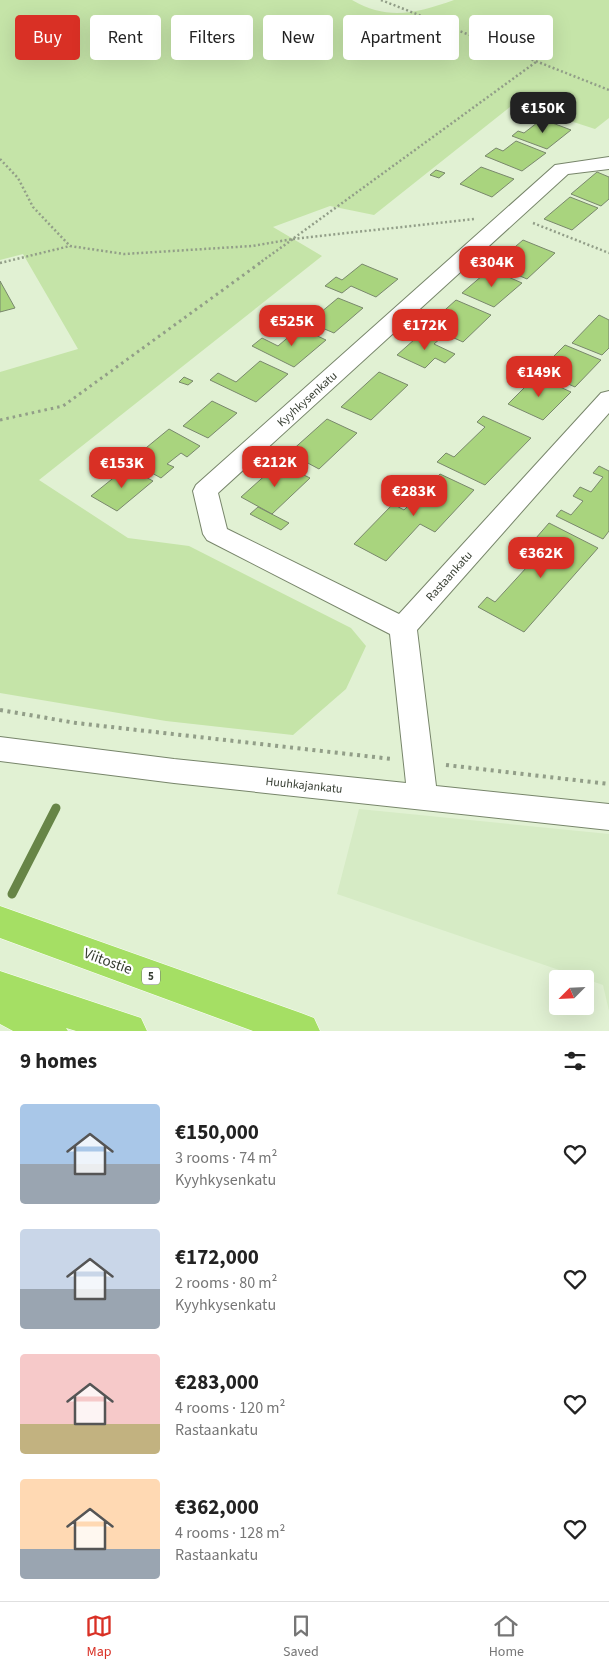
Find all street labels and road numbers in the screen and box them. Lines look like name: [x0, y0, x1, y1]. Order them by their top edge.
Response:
street label: Kyyhkysenkatu: [273, 368, 341, 431]
street label: Rastaankatu: [422, 547, 477, 605]
street label: Huuhkajankatu: [265, 773, 343, 798]
street label: Viitostie: [81, 943, 135, 980]
road number: 5: [142, 968, 160, 984]

